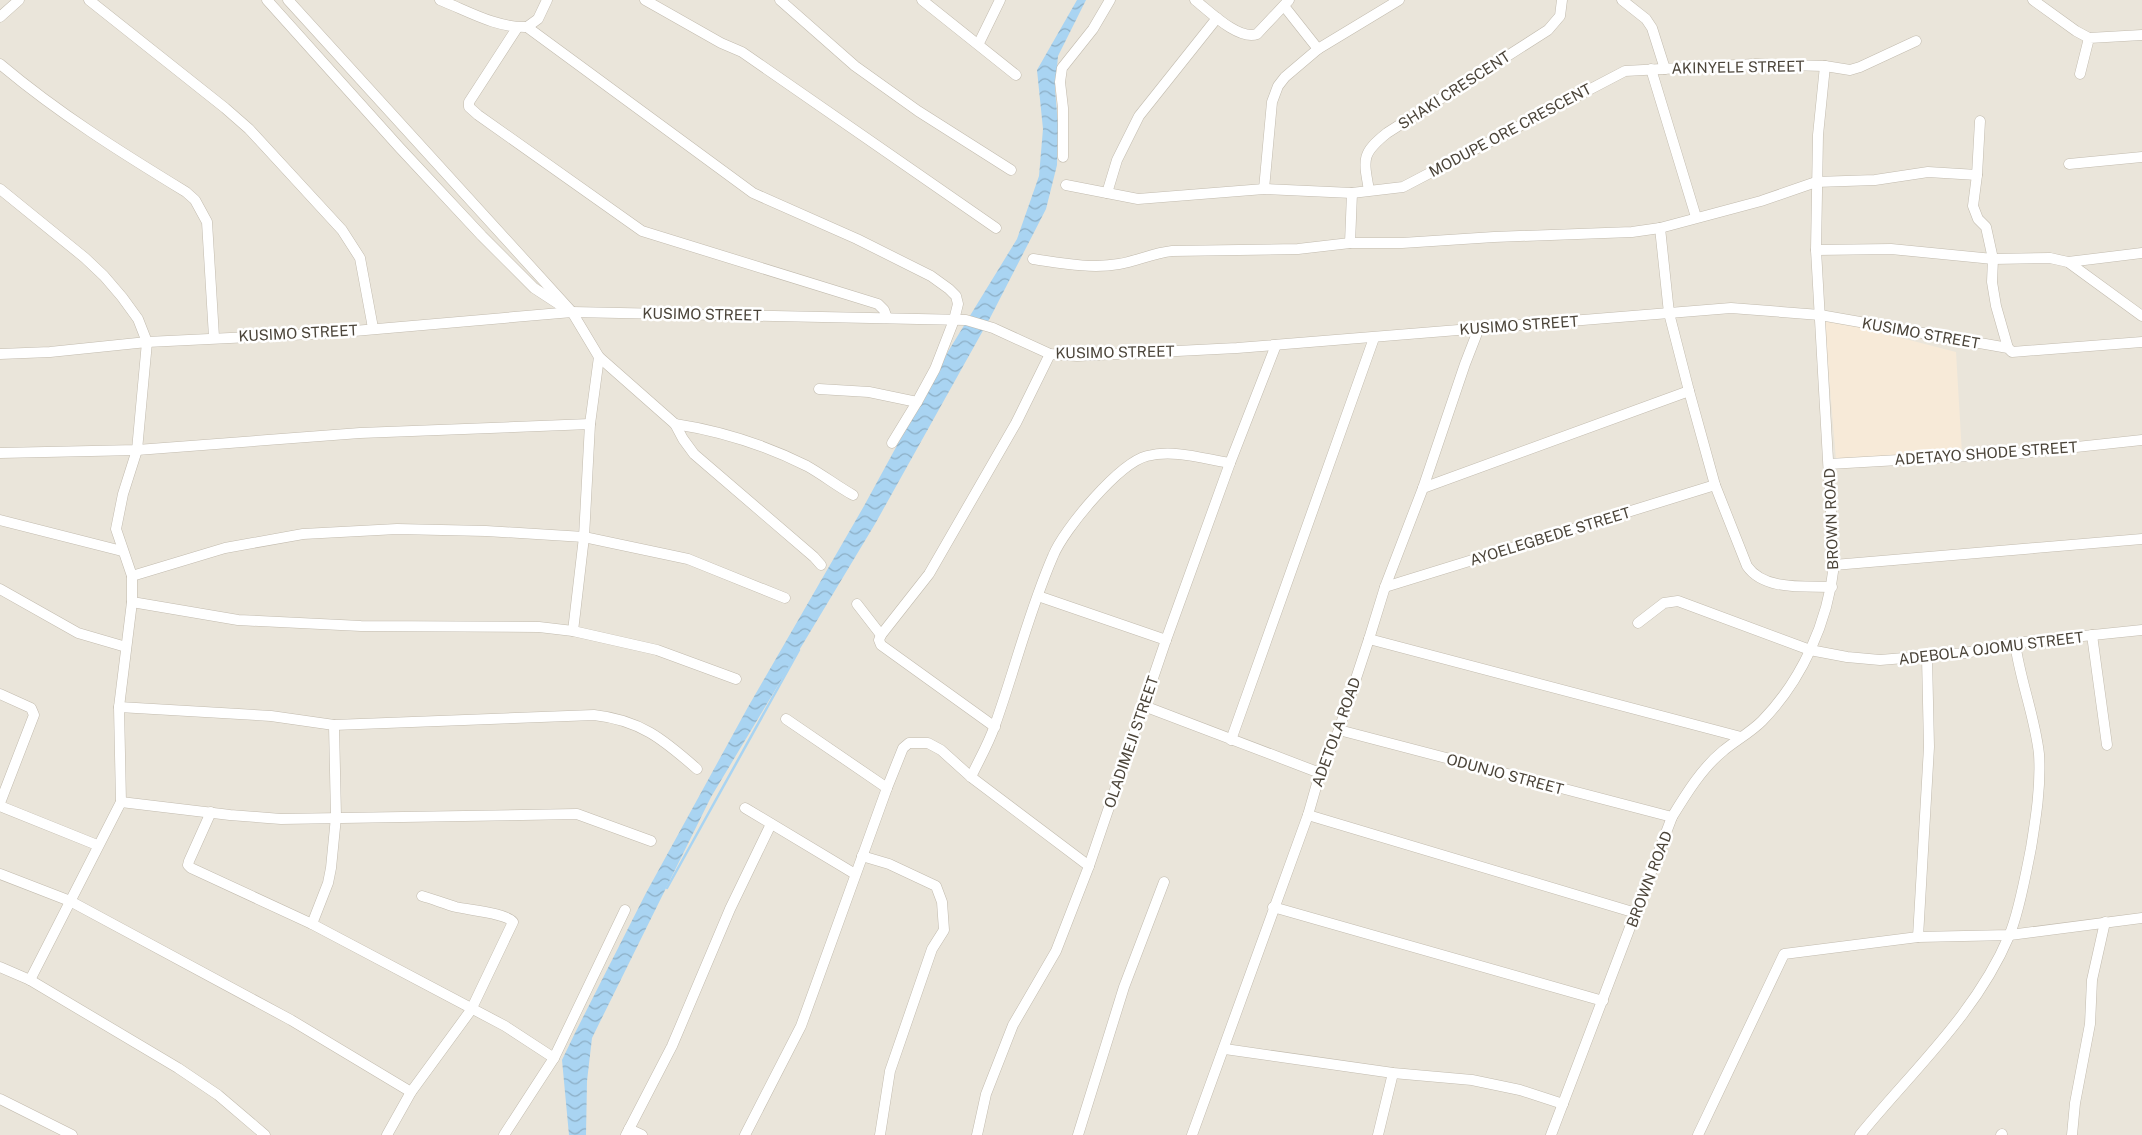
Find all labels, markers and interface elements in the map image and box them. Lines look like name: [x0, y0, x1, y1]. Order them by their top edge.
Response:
street label: SHAKI CRESCENT: [1395, 47, 1513, 133]
street label: AKINYELE STREET: [1671, 57, 1805, 77]
street label: MODUPE ORE CRESCENT: [1426, 80, 1594, 180]
street label: KUSIMO STREET: [642, 304, 762, 324]
street label: KUSIMO STREET: [1459, 312, 1579, 338]
street label: KUSIMO STREET: [1861, 314, 1981, 352]
street label: KUSIMO STREET: [238, 321, 358, 345]
street label: KUSIMO STREET: [1055, 342, 1175, 362]
street label: ADETAYO SHODE STREET: [1894, 438, 2078, 468]
street label: BROWN ROAD: [1821, 468, 1841, 570]
street label: AYOELEGBEDE STREET: [1468, 503, 1633, 569]
street label: ADEBOLA OJOMU STREET: [1897, 628, 2085, 668]
street label: OLADIMEJI STREET: [1100, 674, 1162, 810]
street label: ADETOLA ROAD: [1308, 675, 1364, 789]
street label: ODUNJO STREET: [1445, 750, 1565, 798]
street label: BROWN ROAD: [1623, 828, 1675, 930]

